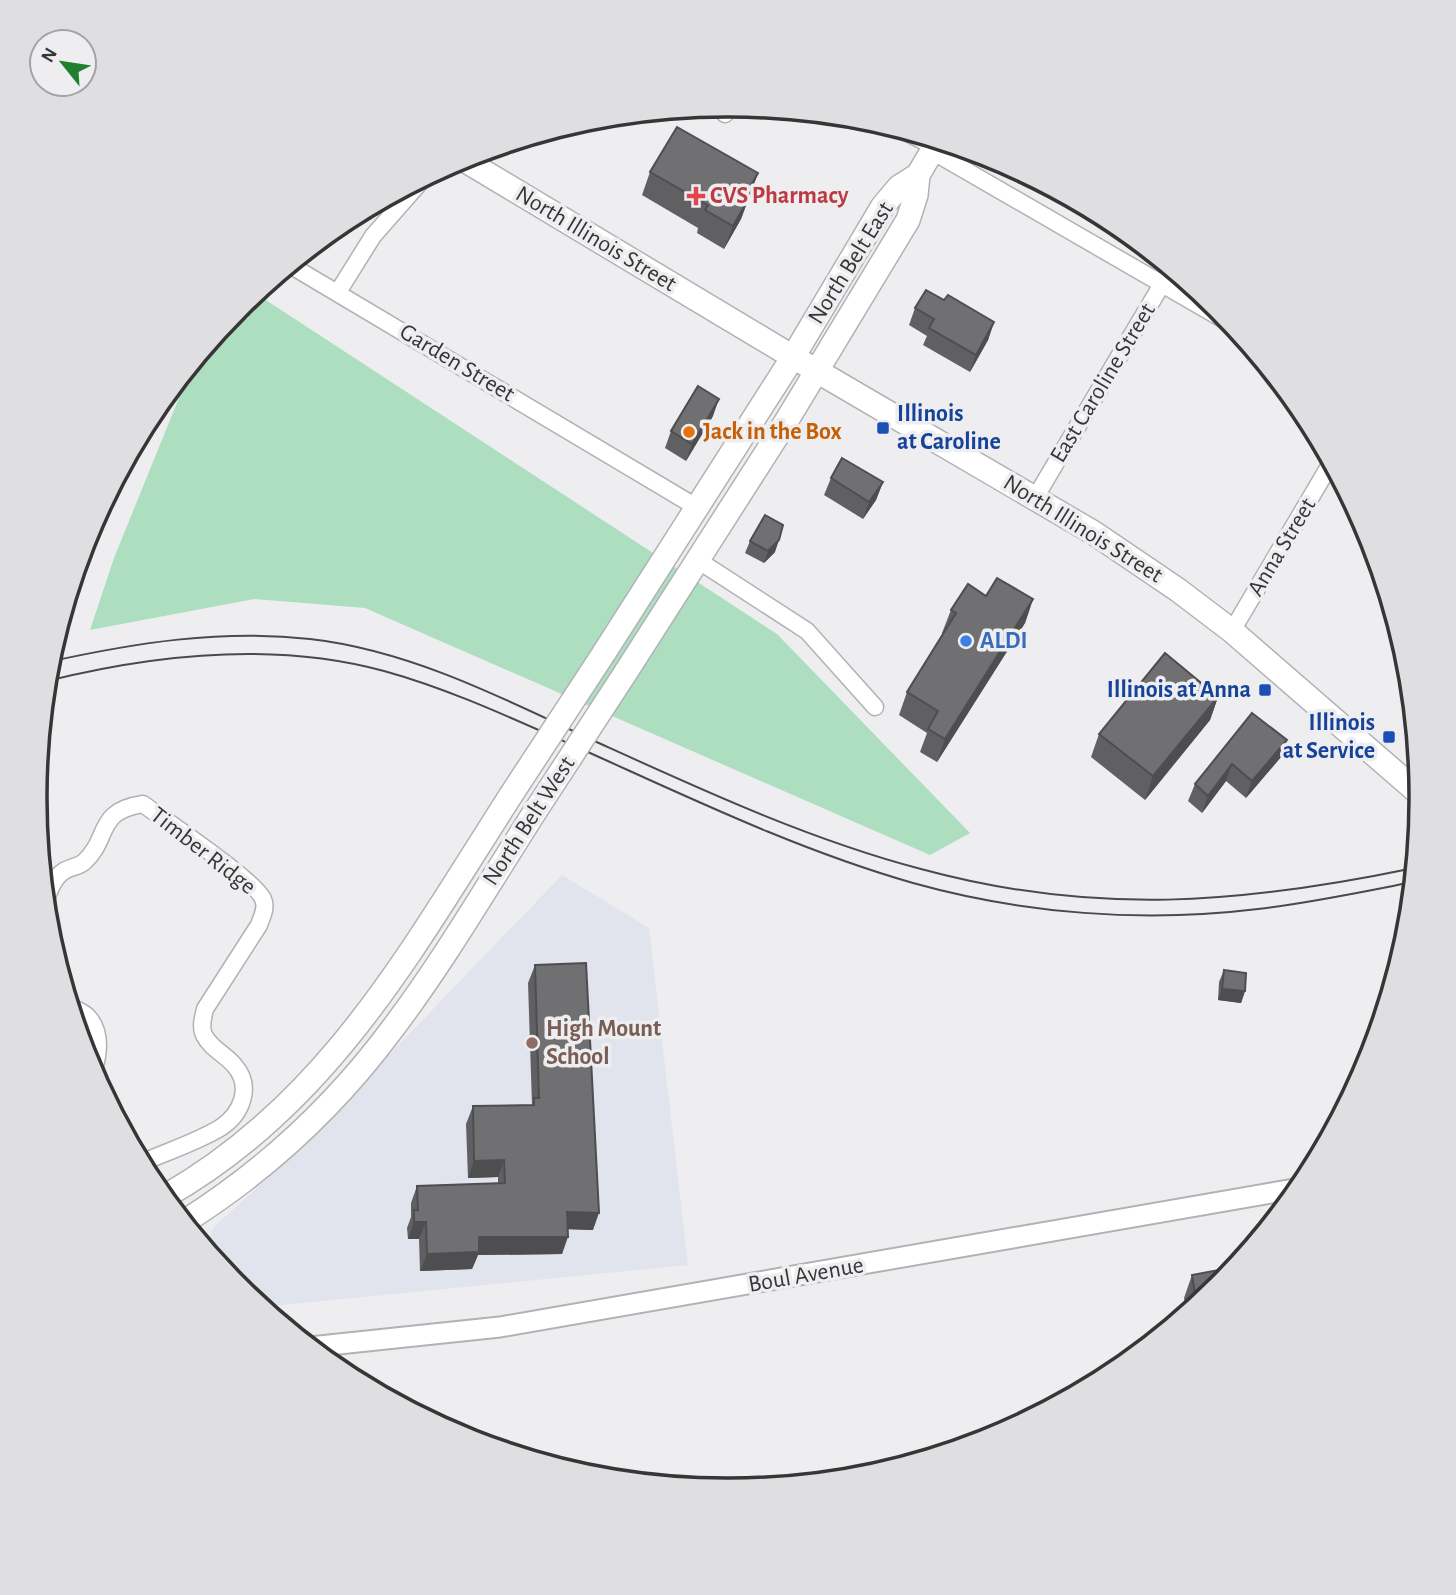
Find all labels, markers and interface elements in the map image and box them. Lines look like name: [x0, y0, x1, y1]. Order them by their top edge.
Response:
north arrow: [28, 28, 98, 98]
text: N: [38, 45, 61, 66]
street label: North Illinois Street: [512, 182, 681, 297]
place label: CVS Pharmacy: [710, 184, 849, 208]
marker: CVS Pharmacy: [688, 188, 704, 204]
street label: North Belt East: [804, 197, 898, 328]
street label: East Caroline Street: [1046, 299, 1160, 467]
street label: Garden Street: [395, 319, 519, 407]
place label: Illinois at Caroline: [897, 402, 1001, 454]
place label: Jack in the Box: [703, 420, 842, 444]
marker: Illinois at Caroline: [875, 420, 891, 436]
marker: Jack in the Box: [681, 424, 697, 440]
street label: North Illinois Street: [999, 470, 1167, 588]
street label: Anna Street: [1243, 494, 1321, 600]
place label: ALDI: [980, 629, 1027, 653]
marker: ALDI: [958, 633, 974, 649]
place label: Illinois at Anna: [1107, 678, 1251, 702]
marker: Illinois at Anna: [1257, 682, 1273, 698]
place label: Illinois at Service: [1283, 711, 1375, 763]
marker: Illinois at Service: [1381, 729, 1397, 745]
street label: North Belt West: [478, 752, 580, 890]
street label: Timber Ridge: [146, 803, 260, 899]
place label: High Mount School: [546, 1017, 661, 1069]
marker: High Mount School: [524, 1035, 540, 1051]
street label: Boul Avenue: [747, 1253, 865, 1297]

